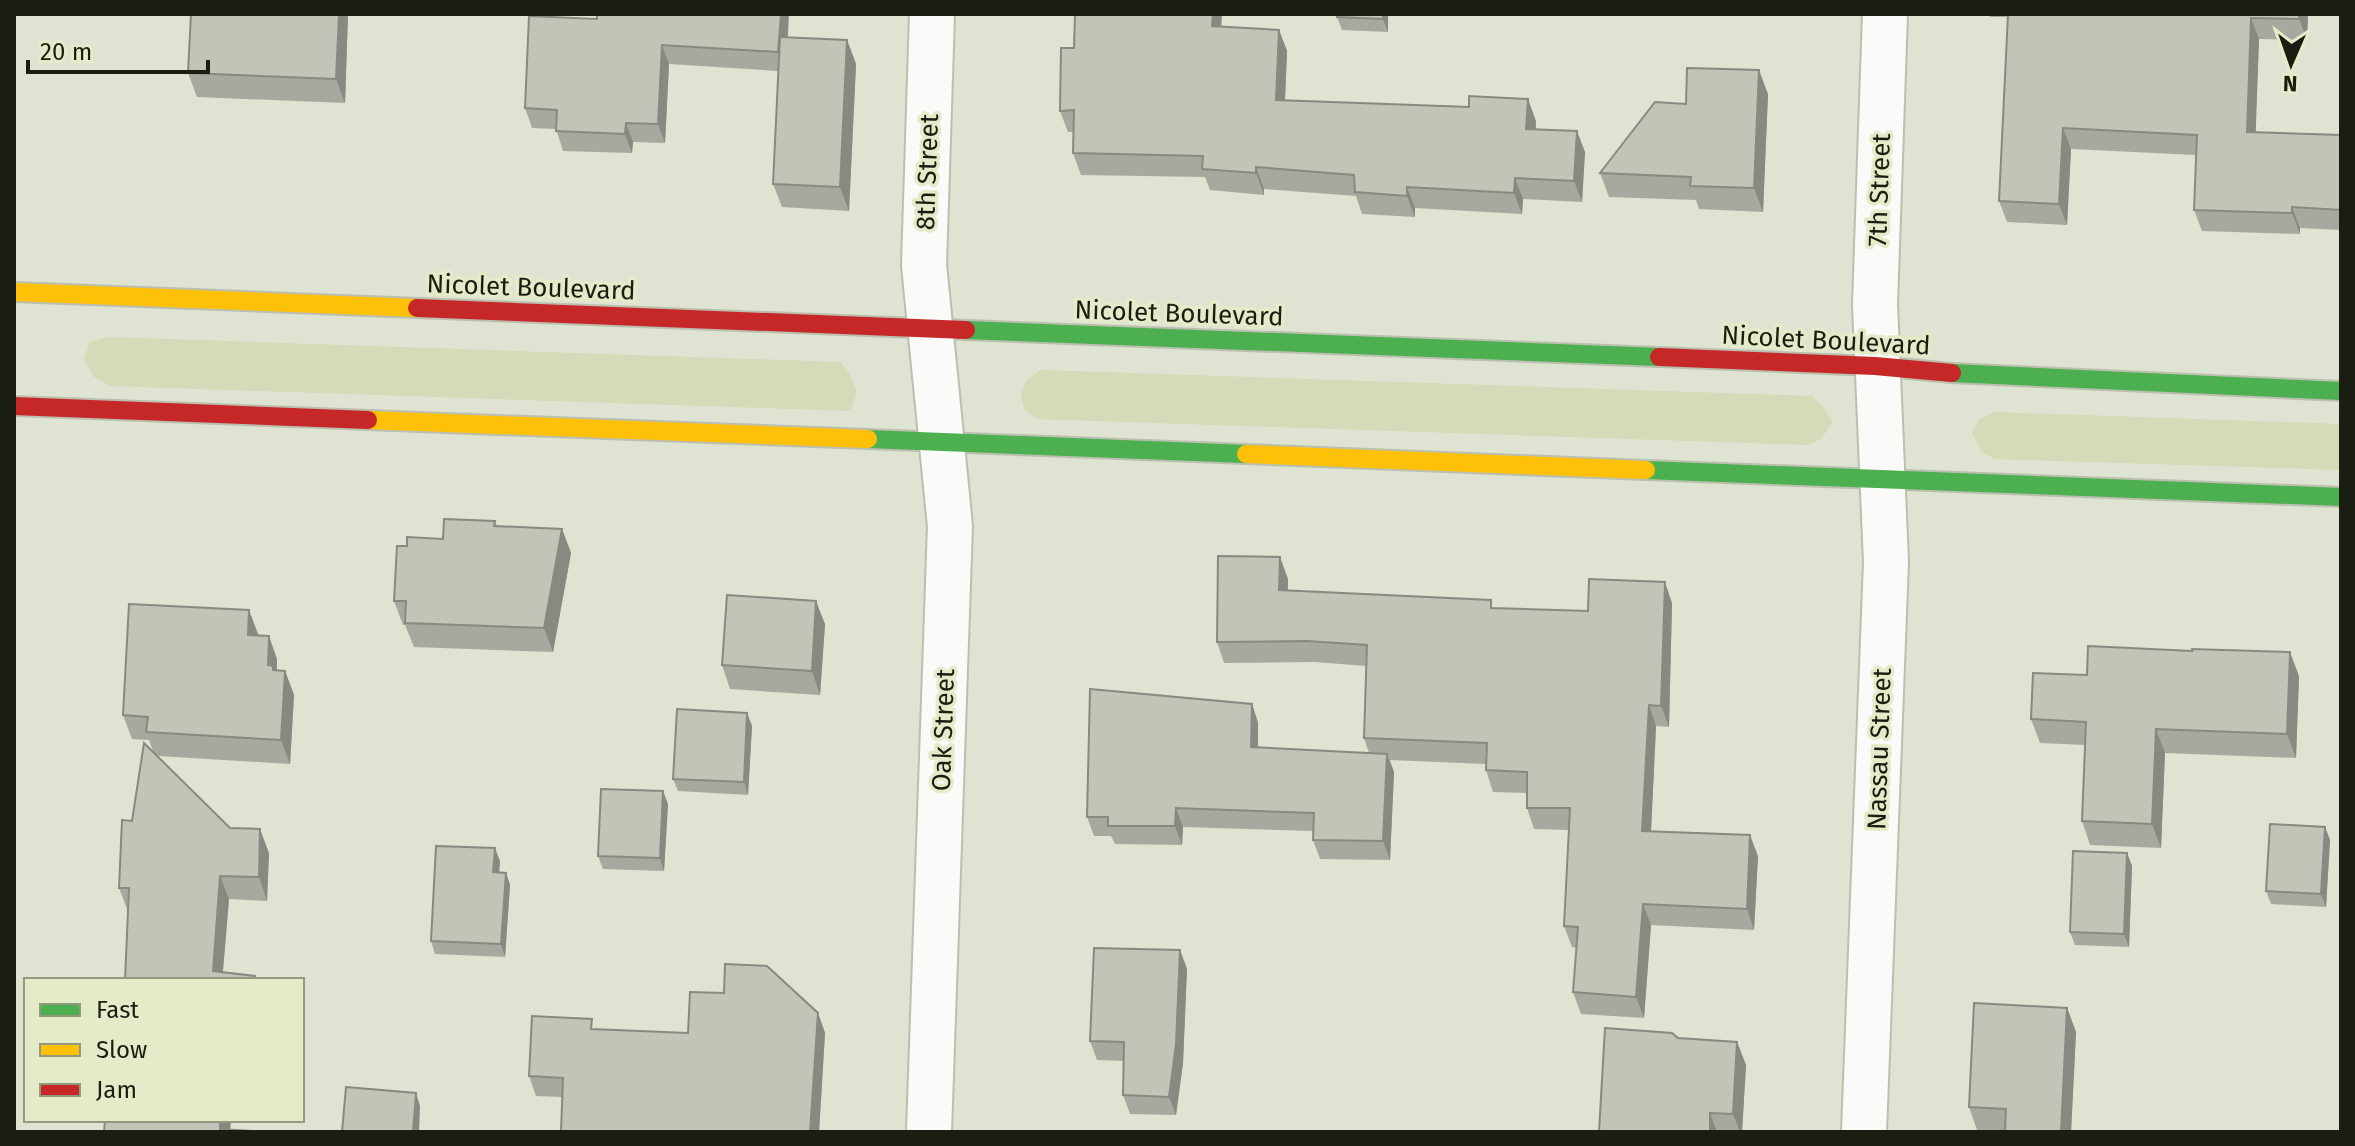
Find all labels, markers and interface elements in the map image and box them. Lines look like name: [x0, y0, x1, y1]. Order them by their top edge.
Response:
scale bar: [28, 24, 208, 74]
north arrow: [2251, 24, 2331, 104]
text: 20 m: [40, 38, 92, 66]
text: N: [2283, 70, 2298, 97]
street label: 8th Street: [910, 113, 945, 231]
street label: 7th Street: [1862, 132, 1897, 247]
street label: Nicolet Boulevard: [426, 268, 636, 307]
street label: Nicolet Boulevard: [1074, 294, 1284, 333]
street label: Nicolet Boulevard: [1721, 320, 1931, 361]
street label: Nassau Street: [1861, 667, 1898, 831]
street label: Oak Street: [926, 668, 961, 792]
legend: [24, 978, 304, 1122]
text: Fast: [96, 996, 139, 1024]
text: Slow: [96, 1036, 147, 1064]
text: Jam: [96, 1076, 137, 1104]

